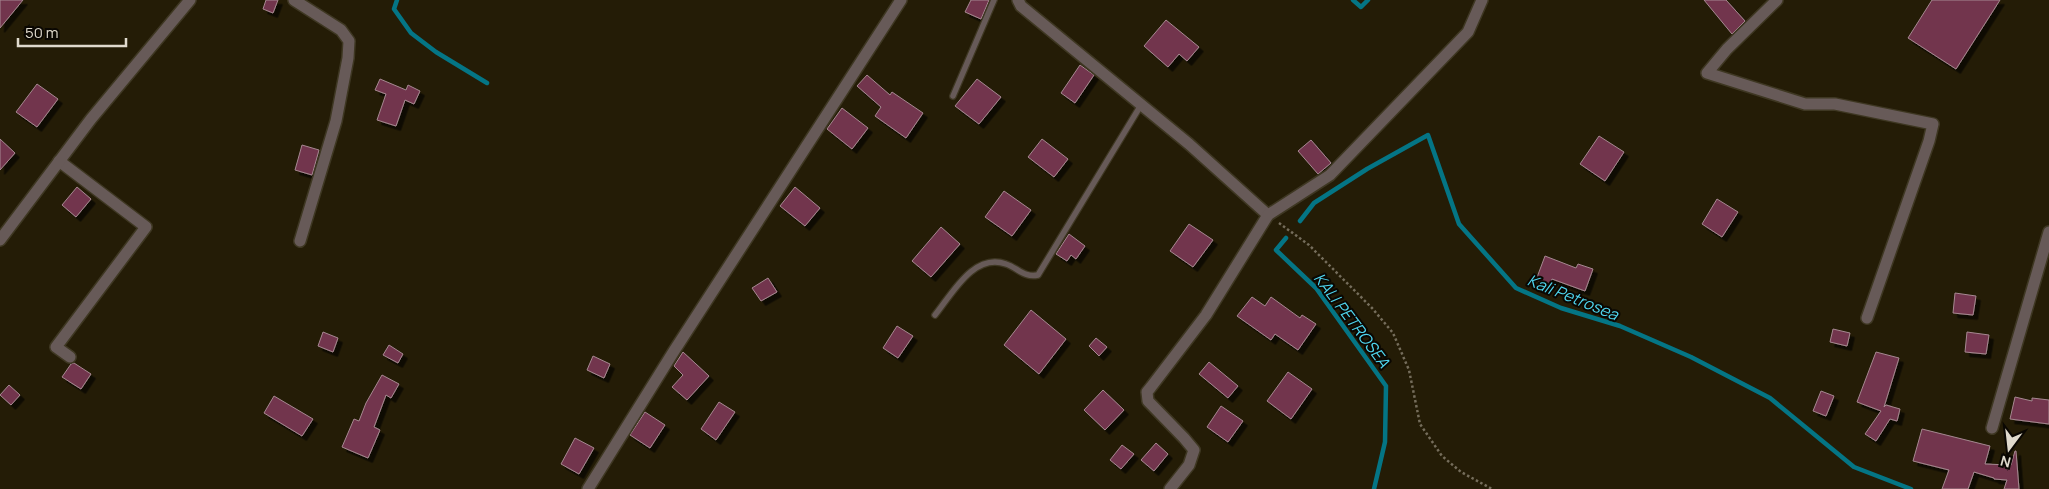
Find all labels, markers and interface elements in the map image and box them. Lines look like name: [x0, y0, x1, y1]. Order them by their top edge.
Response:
scale bar: [18, 15, 125, 47]
text: 50 m: [25, 22, 59, 43]
water label: KALI PETROSEA: [1309, 268, 1395, 372]
water label: Kali Petrosea: [1524, 269, 1623, 326]
north arrow: [1984, 424, 2034, 474]
text: N: [1998, 452, 2013, 473]

